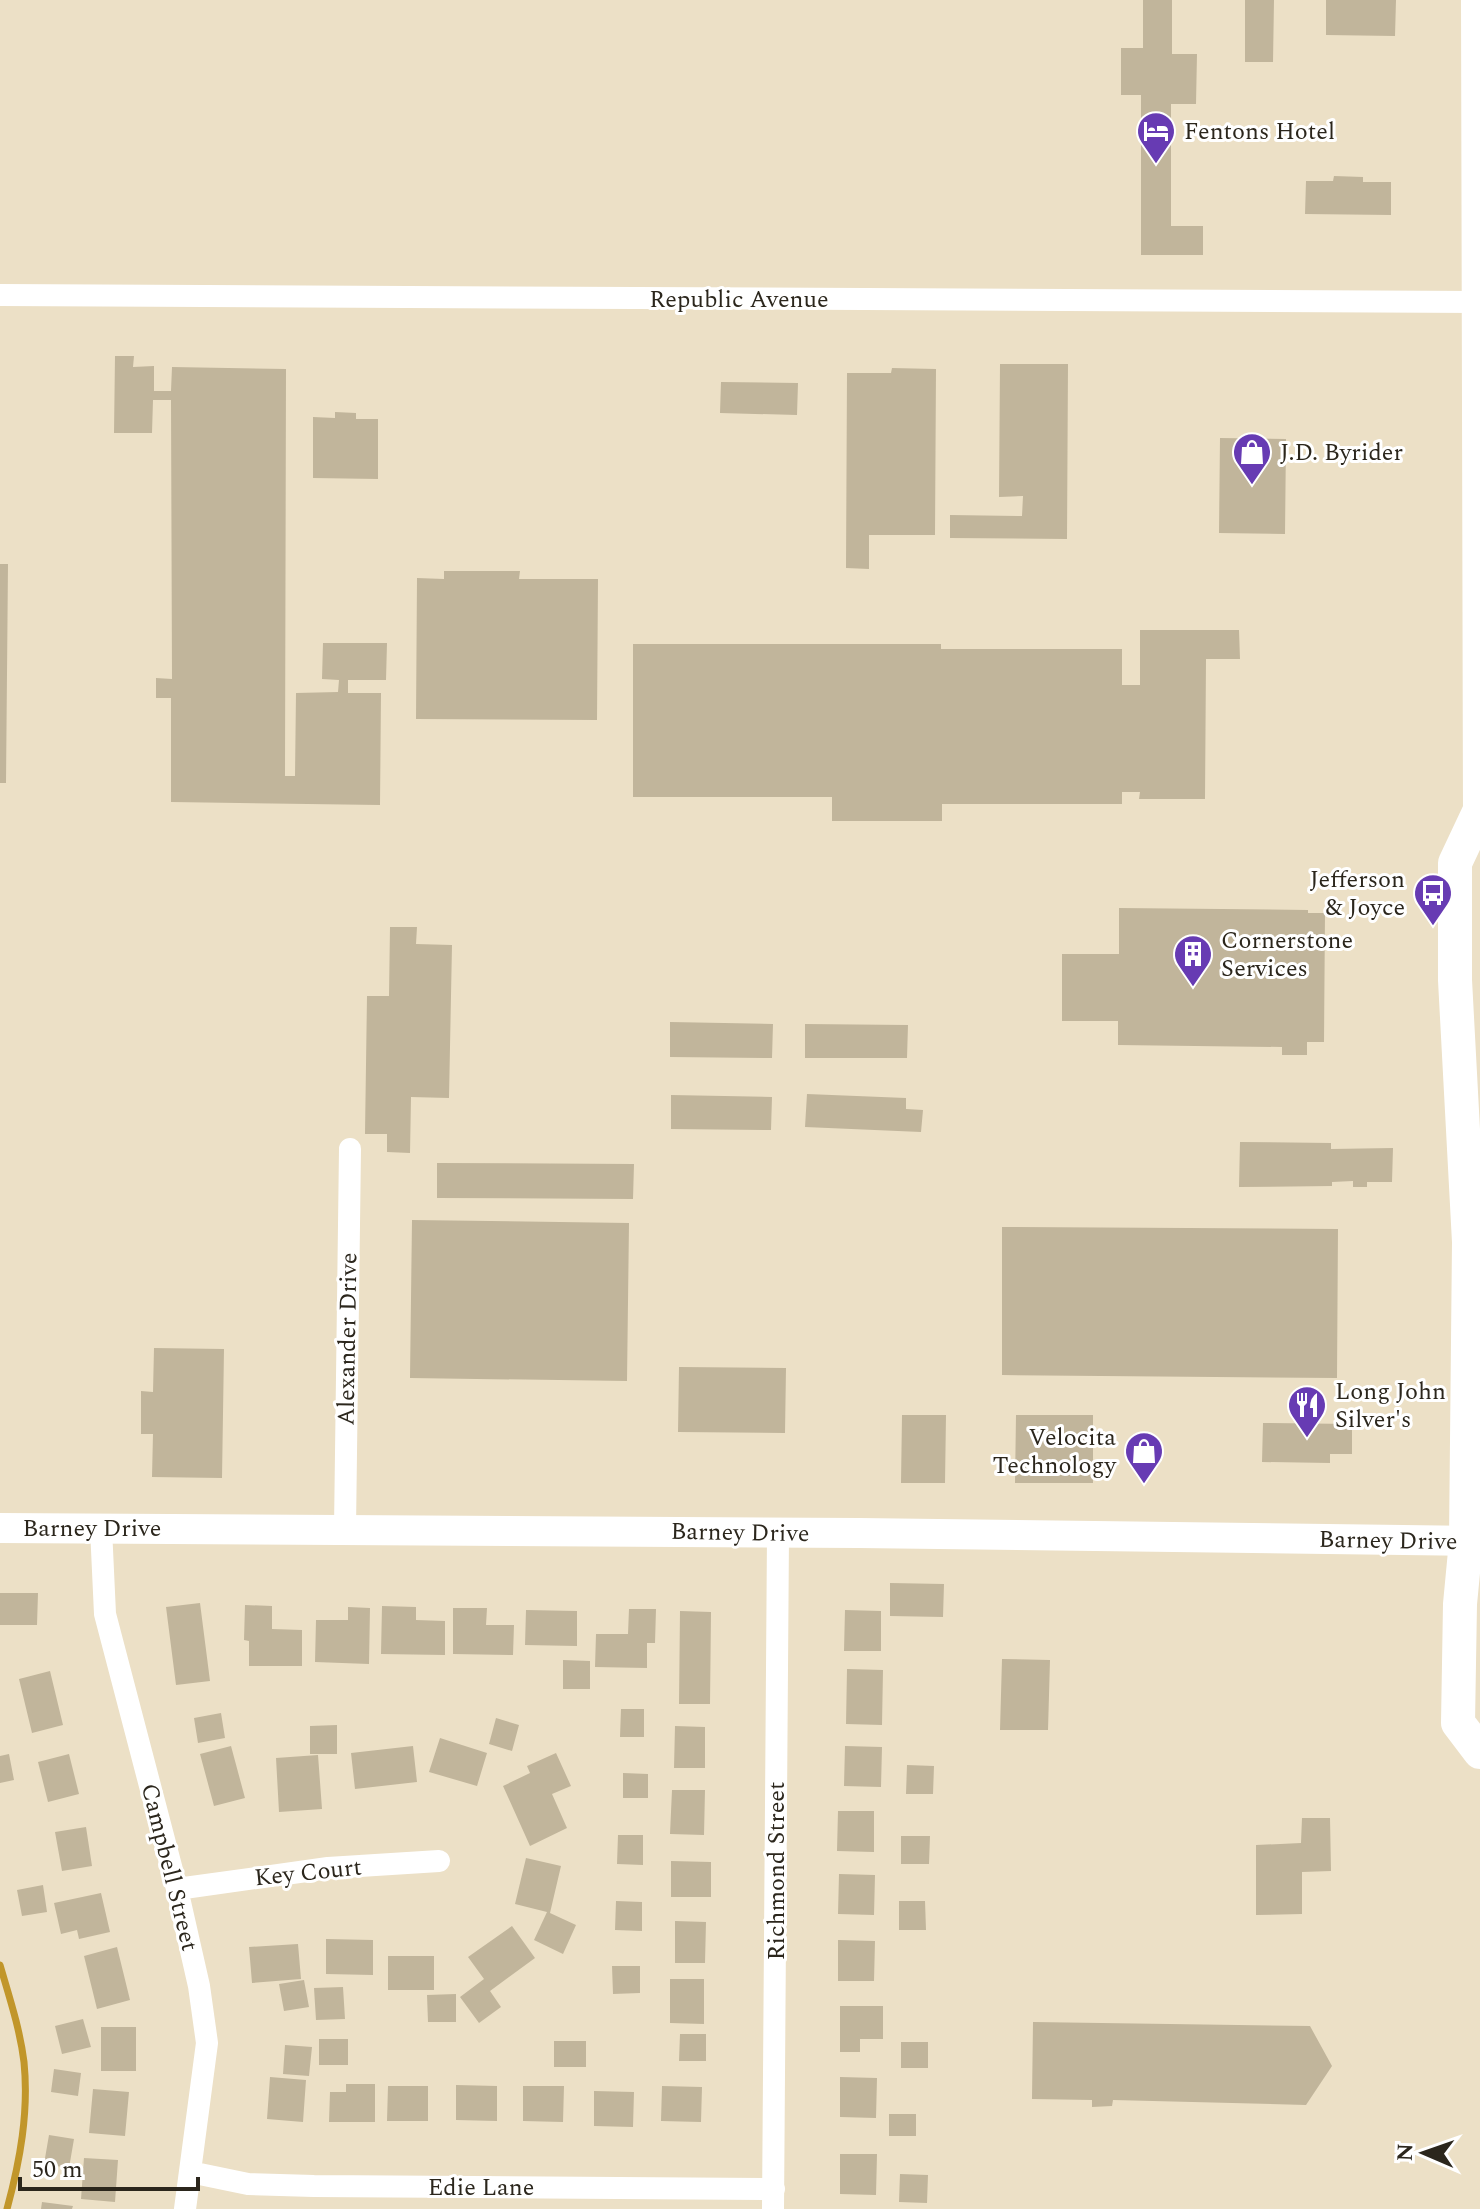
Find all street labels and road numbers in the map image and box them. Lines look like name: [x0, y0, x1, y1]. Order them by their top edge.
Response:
street label: Republic Avenue: [649, 282, 829, 318]
street label: Alexander Drive: [328, 1252, 368, 1426]
street label: Barney Drive: [23, 1511, 161, 1547]
street label: Barney Drive: [670, 1514, 810, 1552]
street label: Barney Drive: [1318, 1522, 1458, 1560]
street label: Campbell Street: [131, 1780, 207, 1955]
street label: Richmond Street: [759, 1782, 795, 1960]
street label: Key Court: [253, 1849, 364, 1897]
street label: Edie Lane: [428, 2170, 534, 2206]

